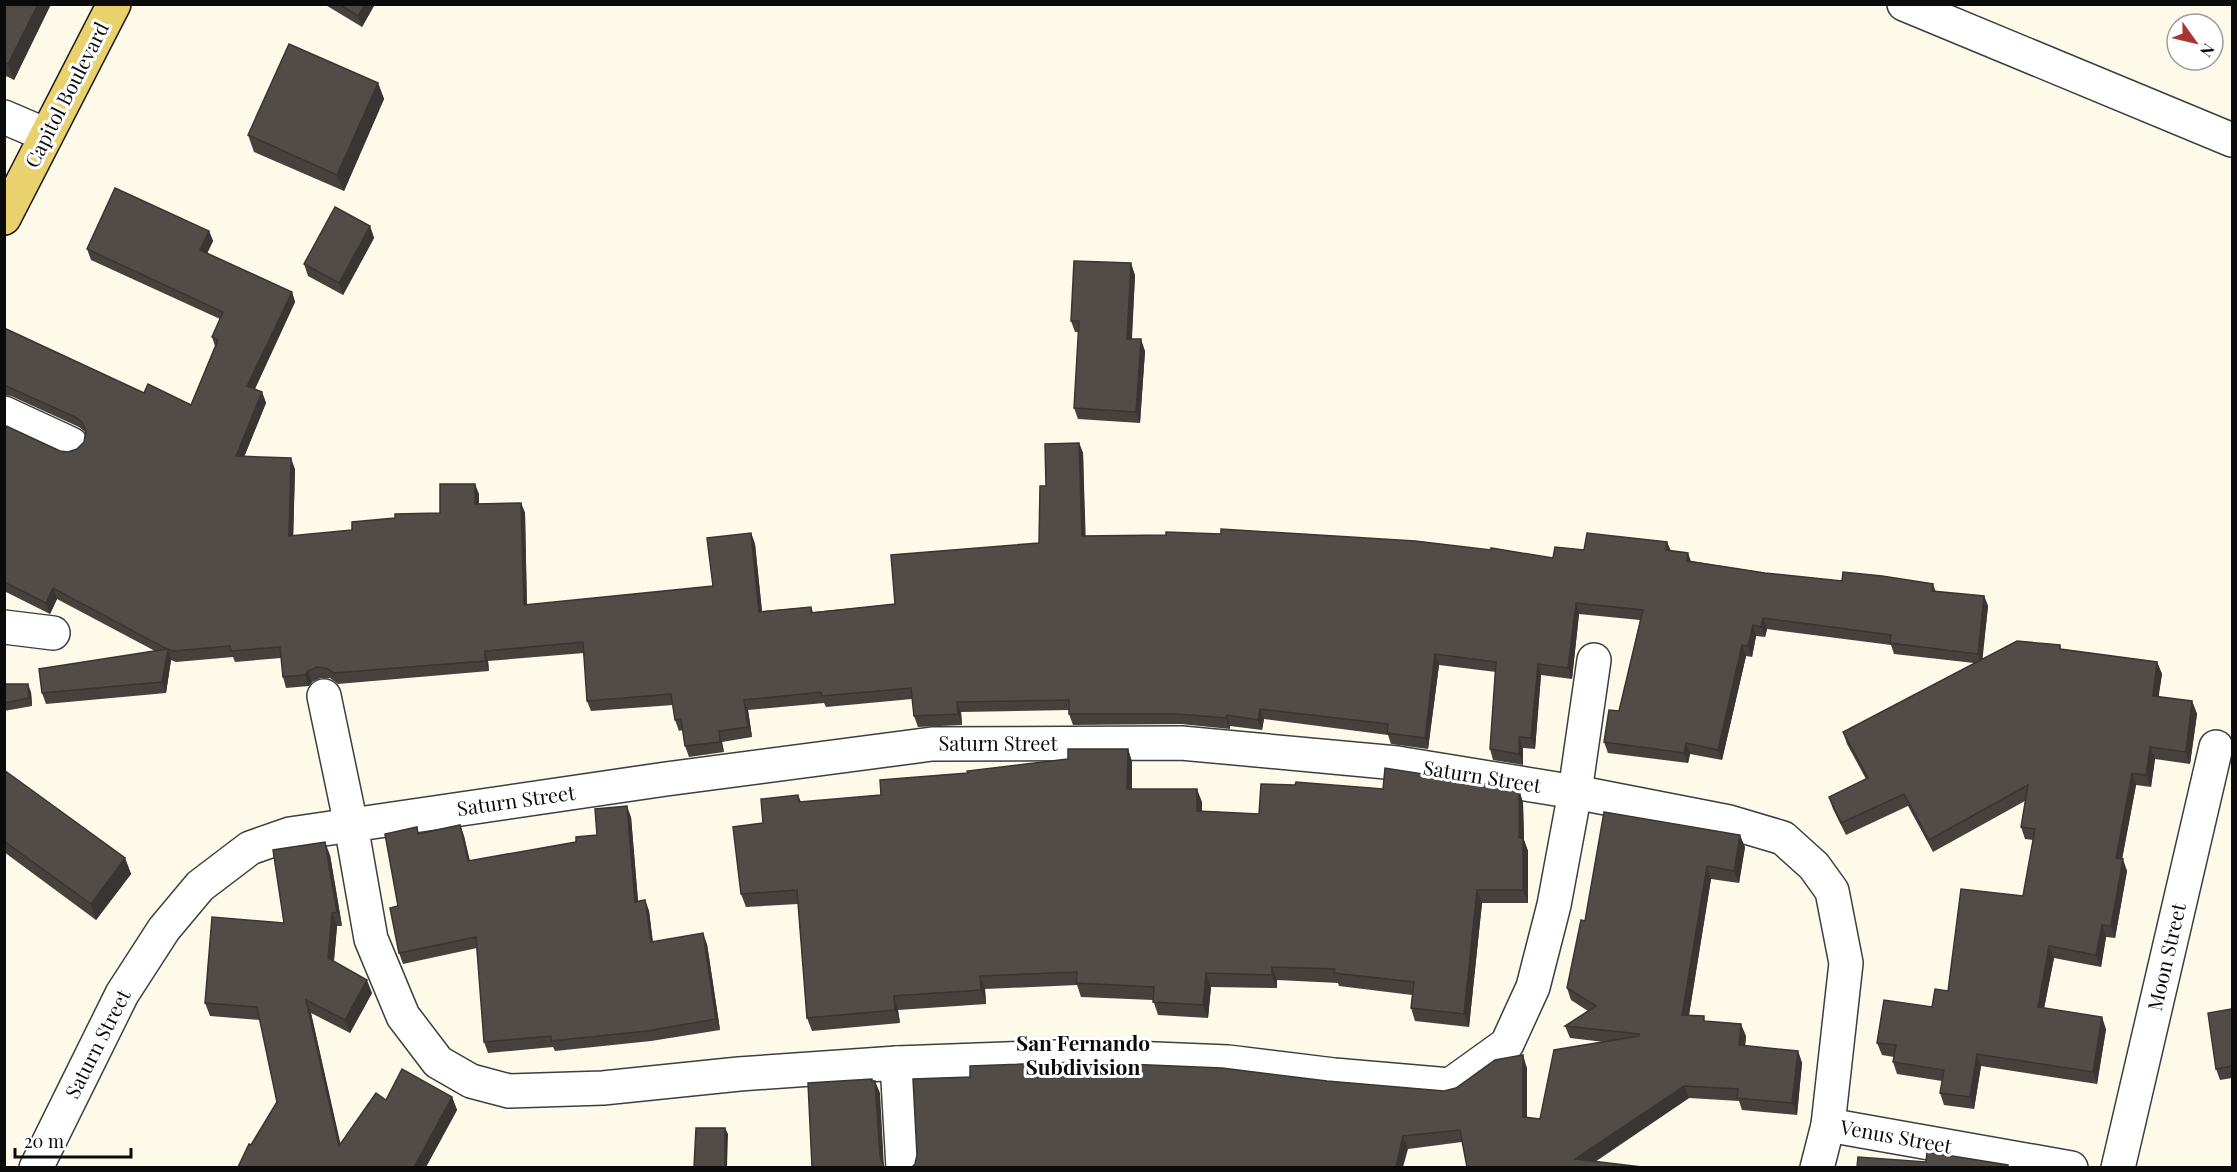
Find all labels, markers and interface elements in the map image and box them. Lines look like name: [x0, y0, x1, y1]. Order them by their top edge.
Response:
north arrow: [2165, 12, 2225, 72]
street label: Capitol Boulevard: [17, 17, 114, 172]
text: N: [2196, 40, 2220, 62]
street label: Saturn Street: [939, 729, 1058, 756]
street label: Saturn Street: [1421, 753, 1544, 798]
street label: Saturn Street: [455, 778, 577, 821]
street label: Moon Street: [2140, 899, 2191, 1013]
street label: Saturn Street: [58, 983, 136, 1102]
district label: San Fernando Subdivision: [1016, 1028, 1150, 1080]
street label: Venus Street: [1837, 1112, 1955, 1159]
scale bar: [15, 1121, 130, 1159]
text: 20 m: [24, 1129, 64, 1153]

